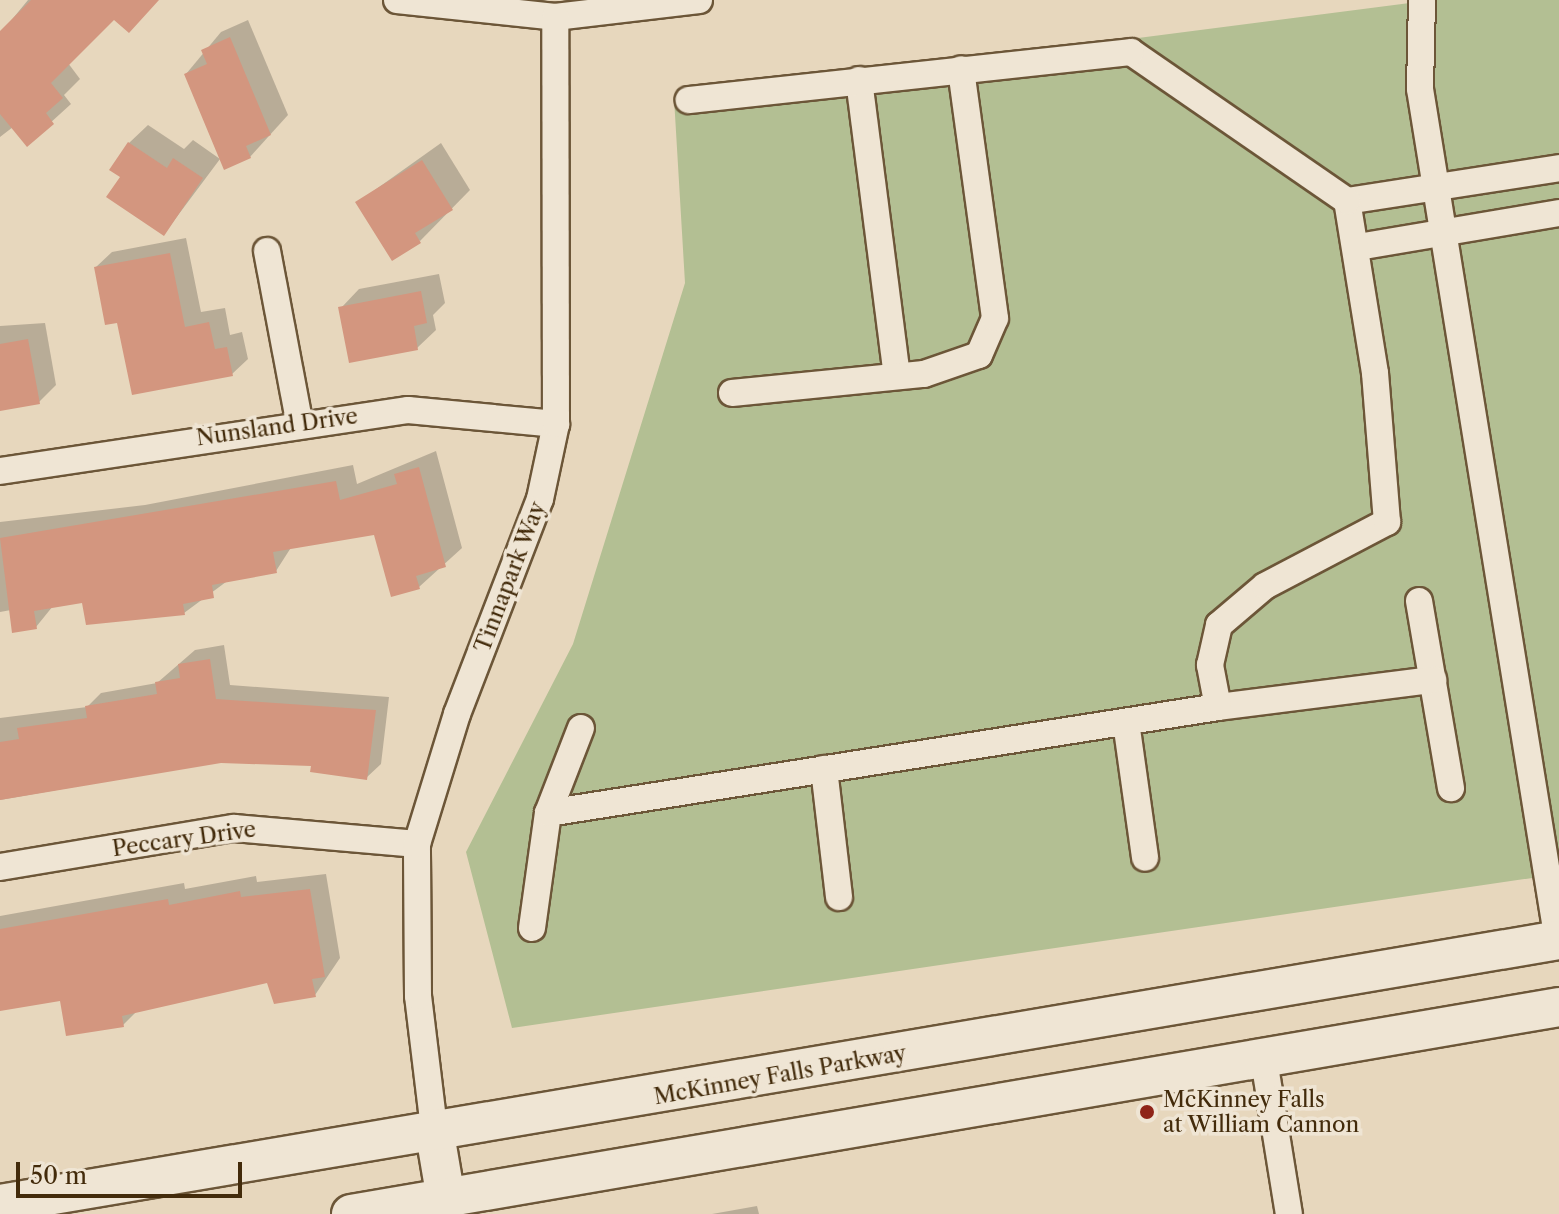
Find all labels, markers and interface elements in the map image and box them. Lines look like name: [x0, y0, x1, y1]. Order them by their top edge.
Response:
street label: Nunsland Drive: [194, 403, 360, 451]
street label: Tinnapark Way: [469, 497, 551, 657]
street label: Peccary Drive: [110, 816, 258, 862]
street label: McKinney Falls Parkway: [651, 1040, 909, 1110]
place label: McKinney Falls at William Cannon: [1163, 1086, 1360, 1138]
marker: McKinney Falls at William Cannon: [1138, 1103, 1156, 1121]
scale bar: [20, 1146, 246, 1196]
text: 50 m: [30, 1161, 87, 1190]

